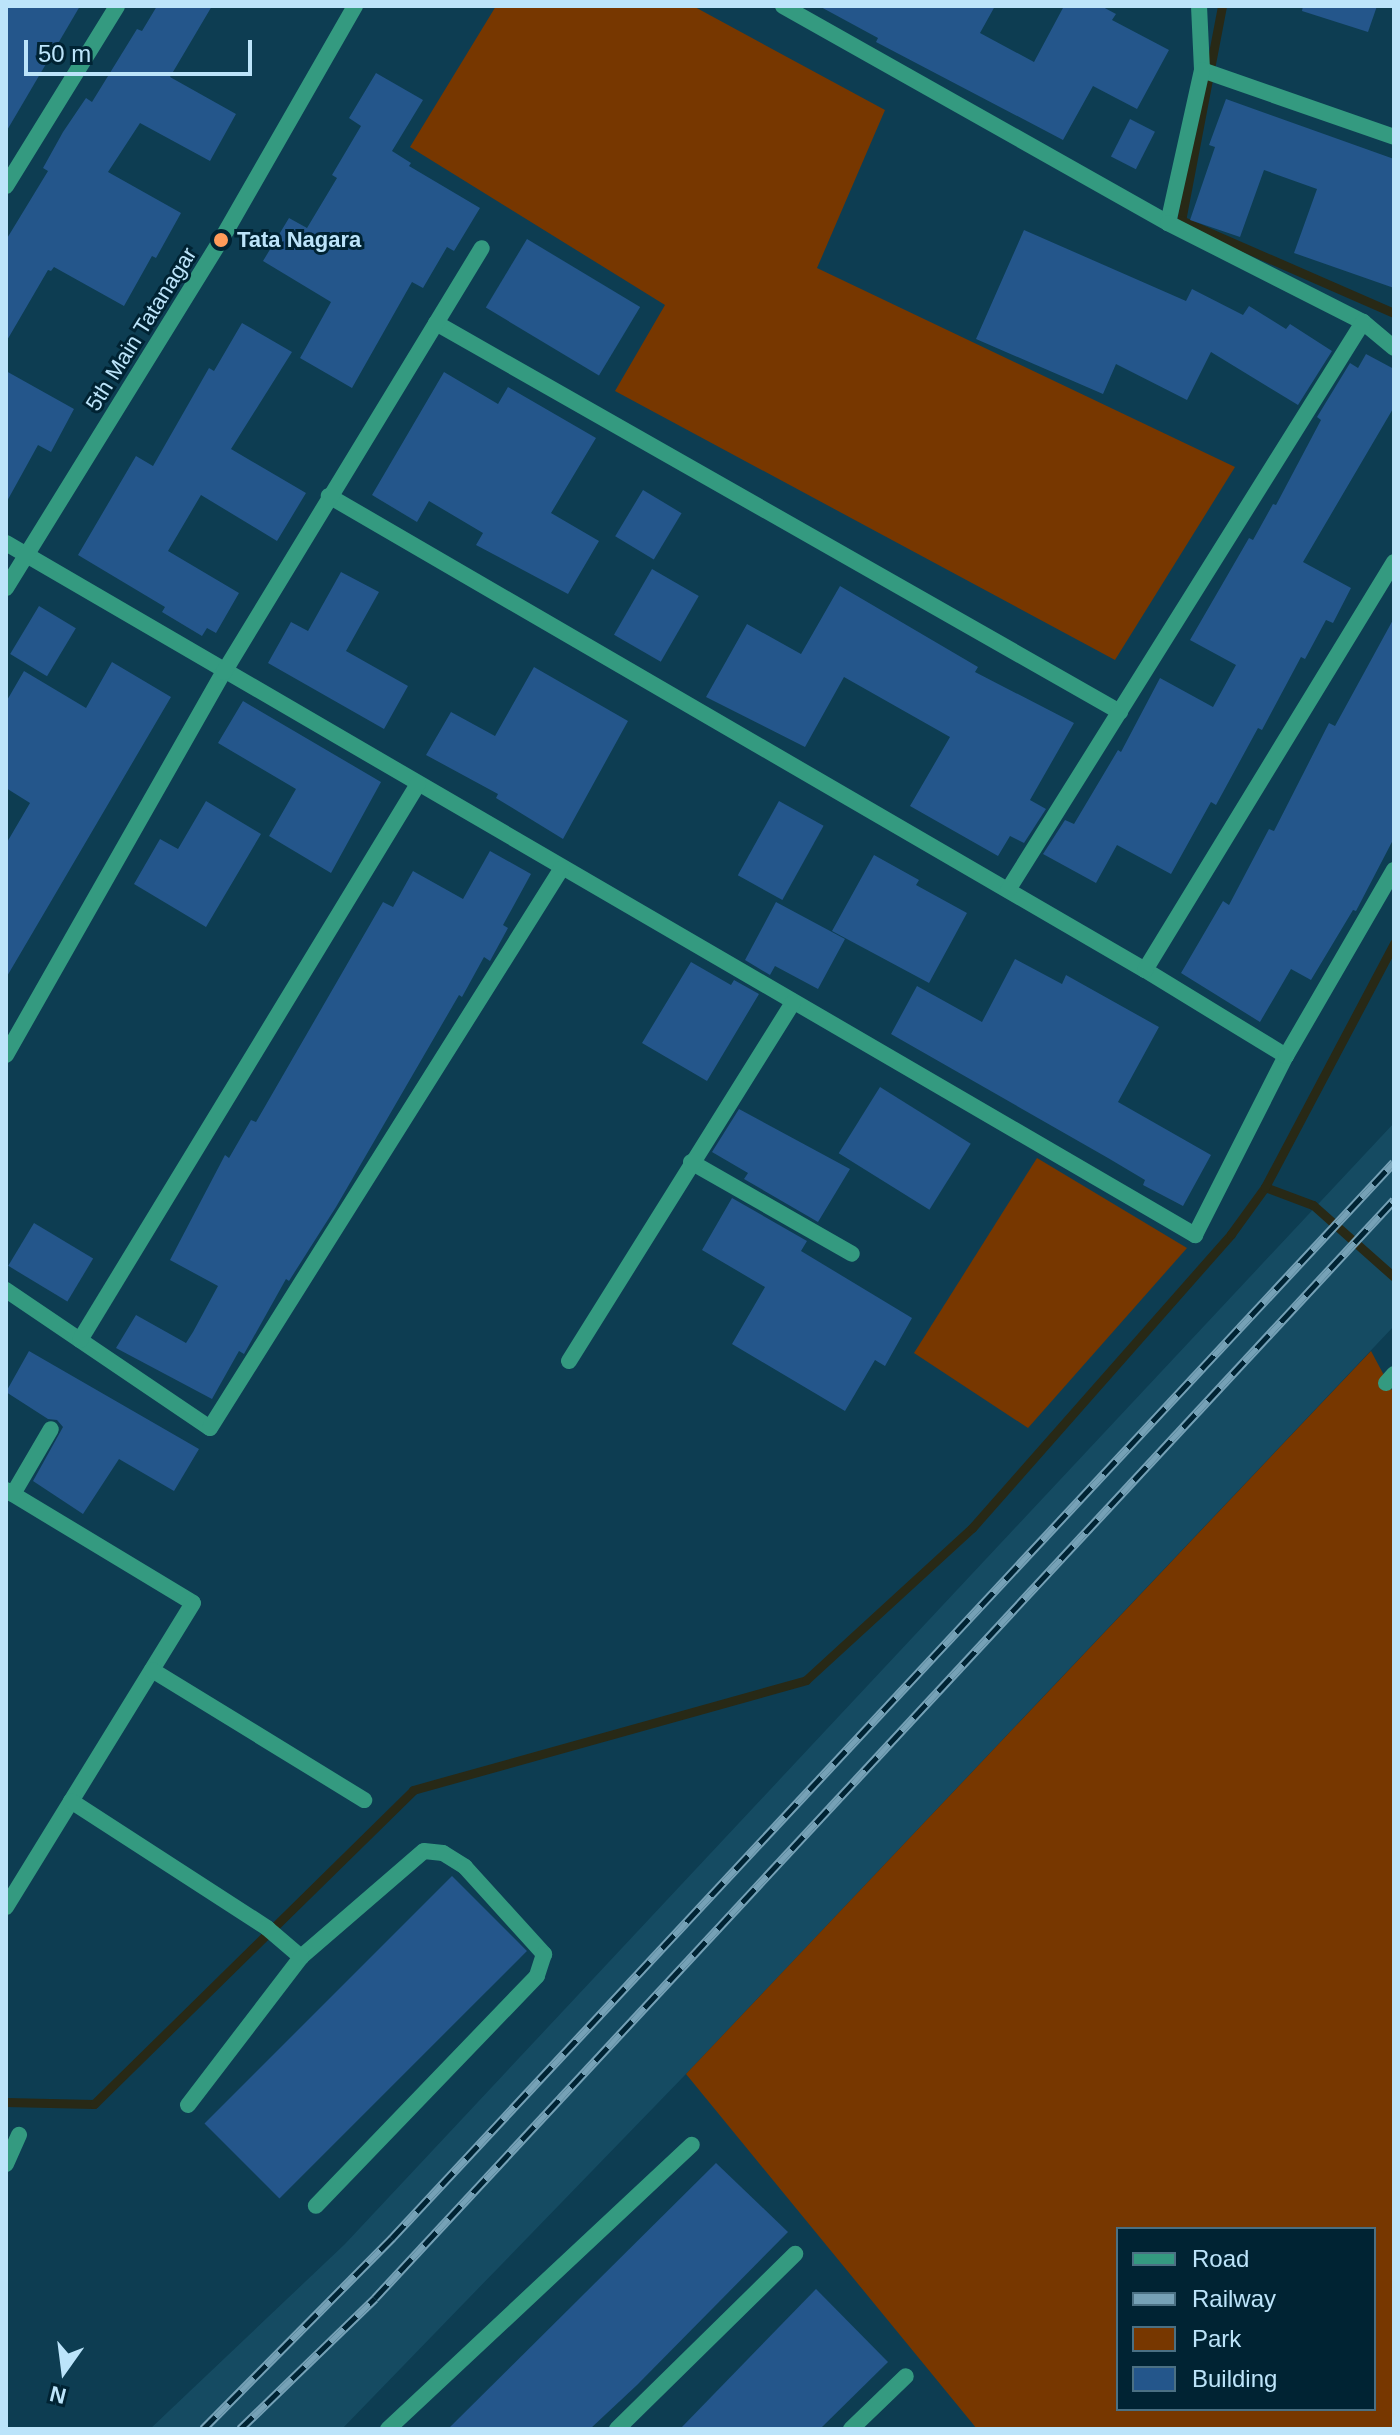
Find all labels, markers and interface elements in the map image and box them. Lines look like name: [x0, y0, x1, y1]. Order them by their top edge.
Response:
scale bar: [28, 24, 256, 74]
text: 50 m: [38, 40, 91, 67]
place label: Tata Nagara: [237, 227, 361, 253]
marker: Tata Nagara: [212, 231, 230, 249]
street label: 5th Main Tatanagar: [80, 242, 202, 416]
legend: [1116, 2227, 1376, 2411]
text: Road: [1192, 2245, 1249, 2272]
text: Railway: [1192, 2285, 1276, 2312]
text: Park: [1192, 2325, 1241, 2352]
north arrow: [24, 2331, 104, 2411]
text: Building: [1192, 2365, 1277, 2392]
text: N: [47, 2381, 69, 2409]

